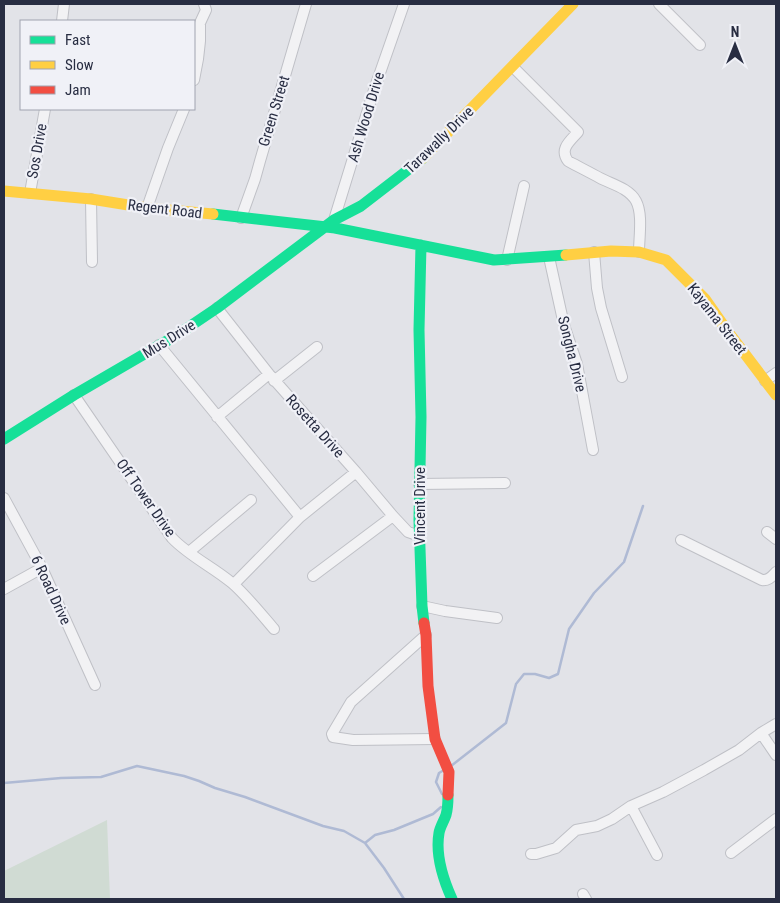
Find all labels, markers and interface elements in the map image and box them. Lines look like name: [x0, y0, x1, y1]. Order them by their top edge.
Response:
legend: [20, 20, 195, 110]
north arrow: [710, 20, 760, 70]
text: N: [731, 24, 739, 40]
text: Fast: [65, 31, 90, 49]
text: Slow: [65, 56, 94, 74]
street label: Ash Wood Drive: [344, 70, 388, 164]
street label: Green Street: [255, 73, 293, 149]
text: Jam: [65, 81, 91, 99]
street label: Tarawally Drive: [401, 103, 477, 177]
street label: Sos Drive: [23, 122, 51, 180]
street label: Regent Road: [127, 196, 203, 222]
street label: Kayama Street: [684, 280, 750, 358]
street label: Songha Drive: [554, 314, 590, 394]
street label: Mus Drive: [139, 316, 199, 362]
street label: Rosetta Drive: [282, 391, 348, 461]
street label: Off Tower Drive: [113, 456, 179, 540]
street label: Vincent Drive: [411, 467, 429, 545]
street label: 6 Road Drive: [27, 553, 75, 627]

